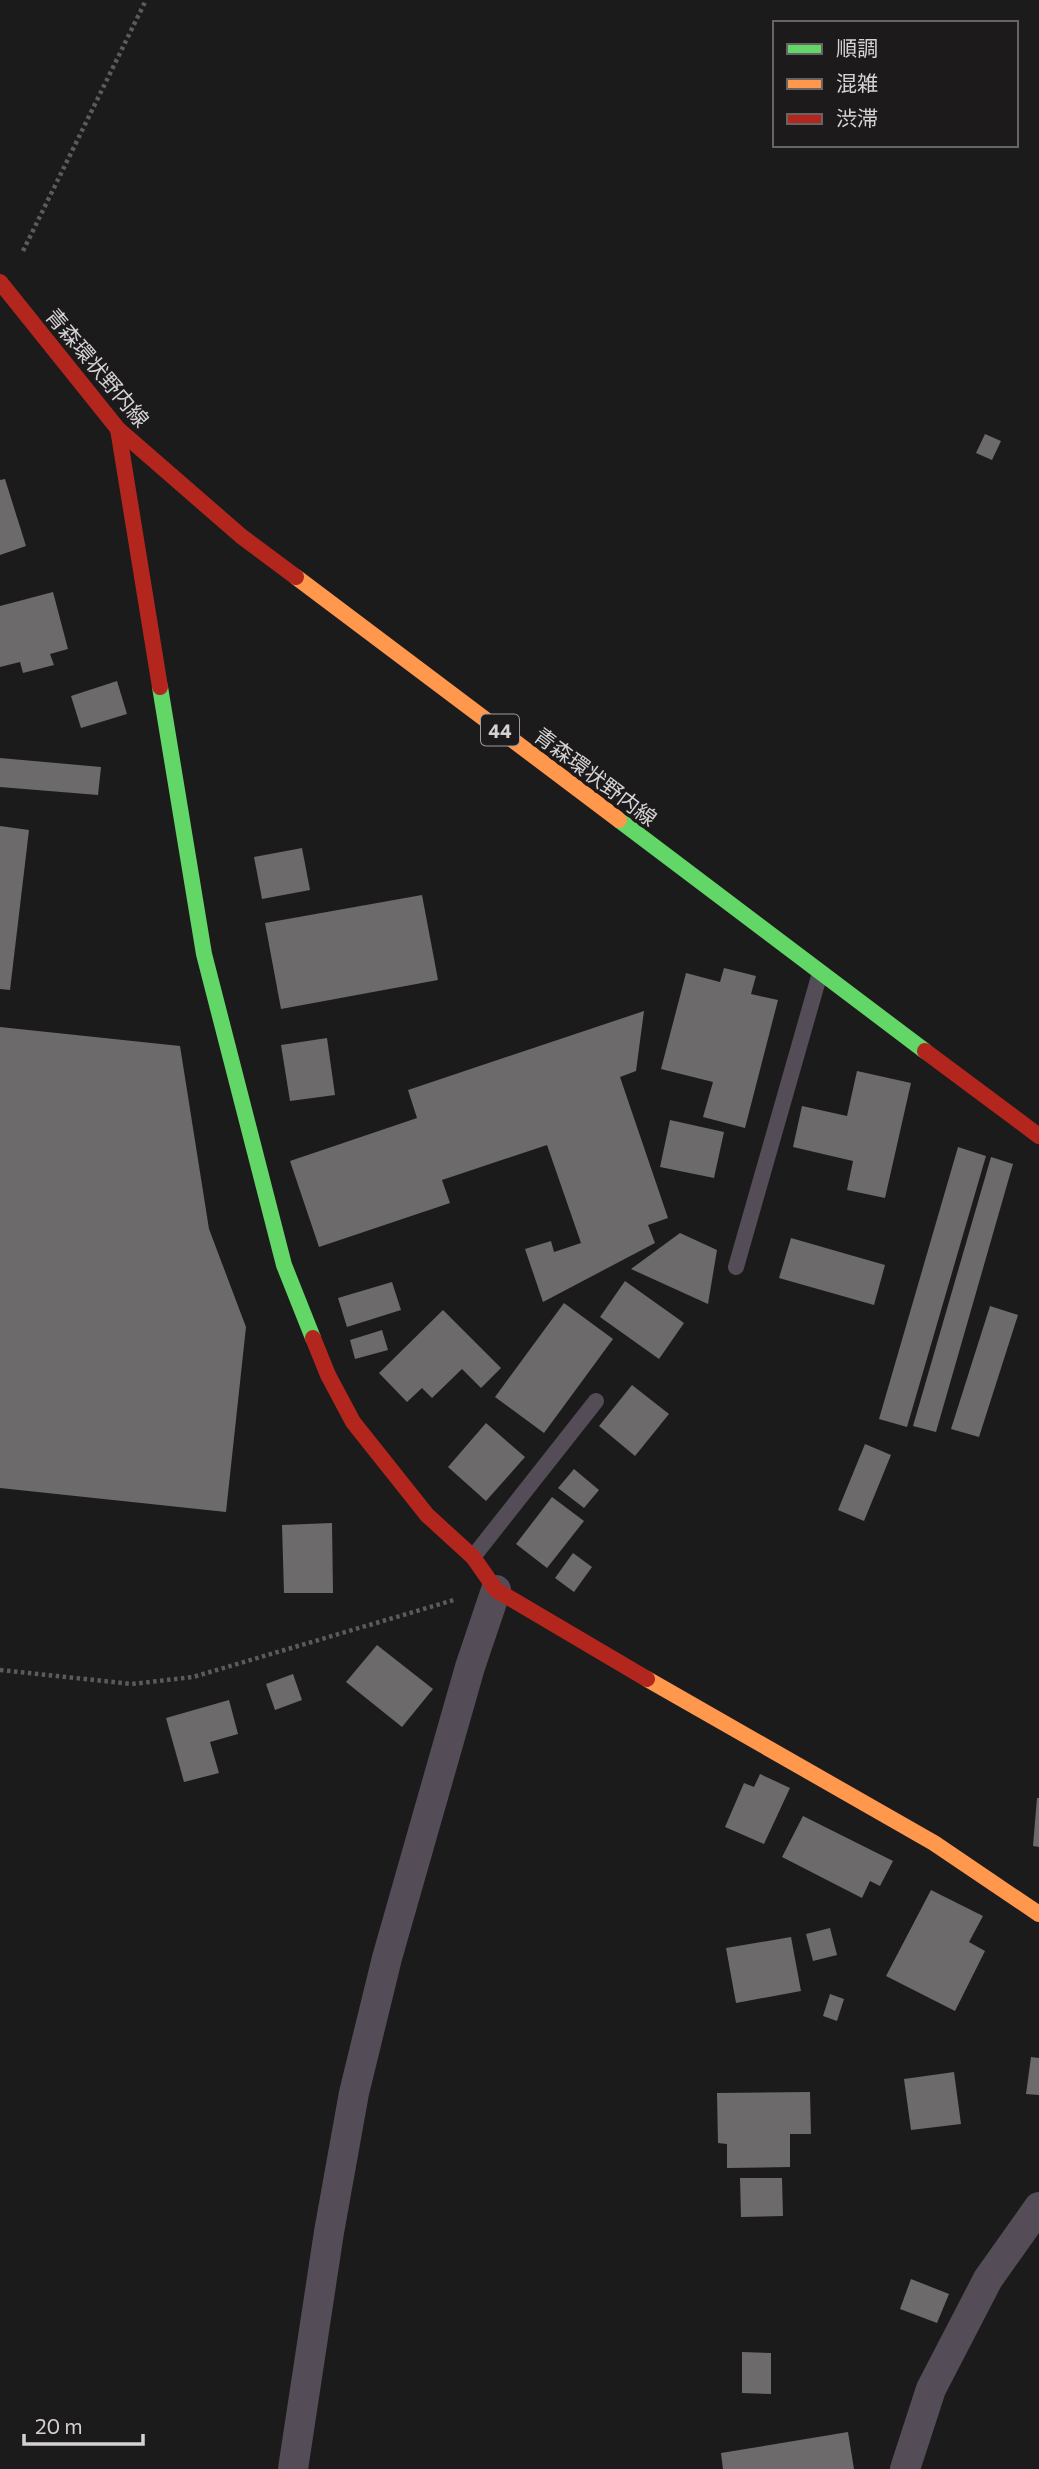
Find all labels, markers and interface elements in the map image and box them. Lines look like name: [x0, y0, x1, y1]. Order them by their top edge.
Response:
legend: [773, 21, 1018, 147]
text: 順調: [836, 35, 878, 60]
text: 混雑: [836, 70, 878, 95]
text: 渋滞: [836, 105, 878, 130]
street label: 青森環状野内線: [41, 303, 155, 431]
road number: 44: [481, 715, 519, 746]
street label: 青森環状野内線: [530, 722, 662, 830]
scale bar: [24, 2402, 144, 2446]
text: 20 m: [35, 2413, 83, 2438]

